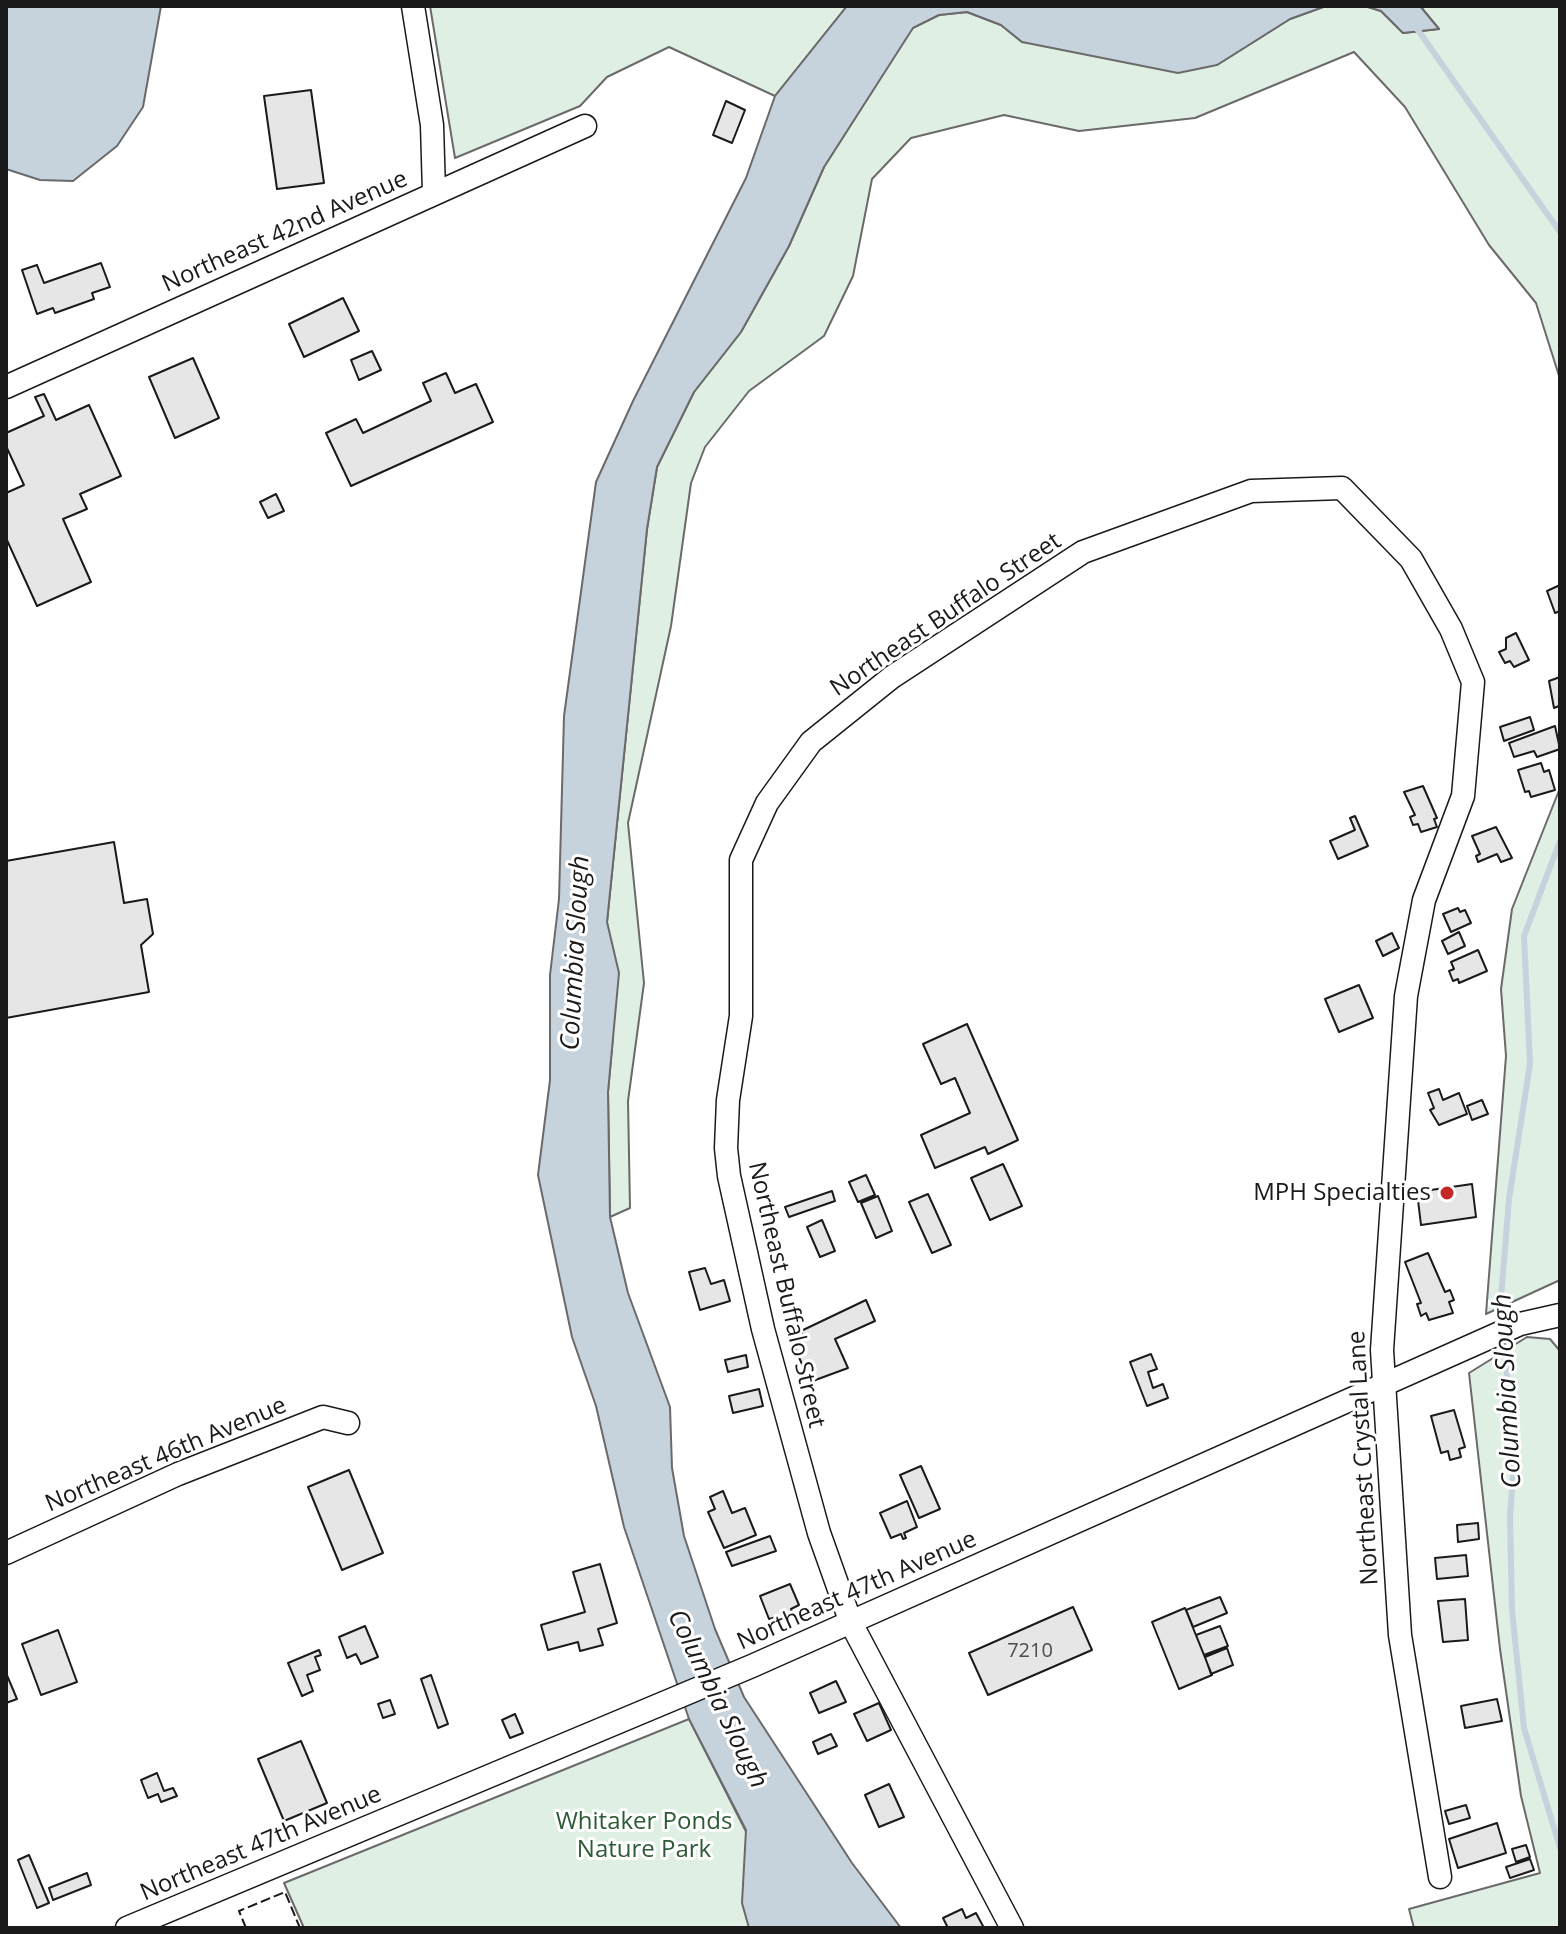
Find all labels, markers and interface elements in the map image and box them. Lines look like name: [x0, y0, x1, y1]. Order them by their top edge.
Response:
street label: Northeast 42nd Avenue: [158, 165, 412, 299]
street label: Northeast Buffalo Street: [825, 527, 1067, 703]
water label: Columbia Slough: [555, 855, 597, 1051]
street label: Northeast Buffalo Street: [741, 1159, 831, 1431]
place label: MPH Specialties: [1253, 1179, 1431, 1207]
marker: MPH Specialties: [1438, 1184, 1456, 1202]
water label: Columbia Slough: [1487, 1293, 1529, 1489]
street label: Northeast Crystal Lane: [1343, 1330, 1385, 1586]
street label: Northeast 46th Avenue: [41, 1391, 291, 1519]
street label: Northeast 47th Avenue: [733, 1525, 981, 1657]
water label: Columbia Slough: [660, 1605, 774, 1793]
house number: 7210: [1007, 1639, 1053, 1663]
street label: Northeast 47th Avenue: [136, 1780, 386, 1908]
park label: Whitaker Ponds Nature Park: [556, 1808, 732, 1864]

